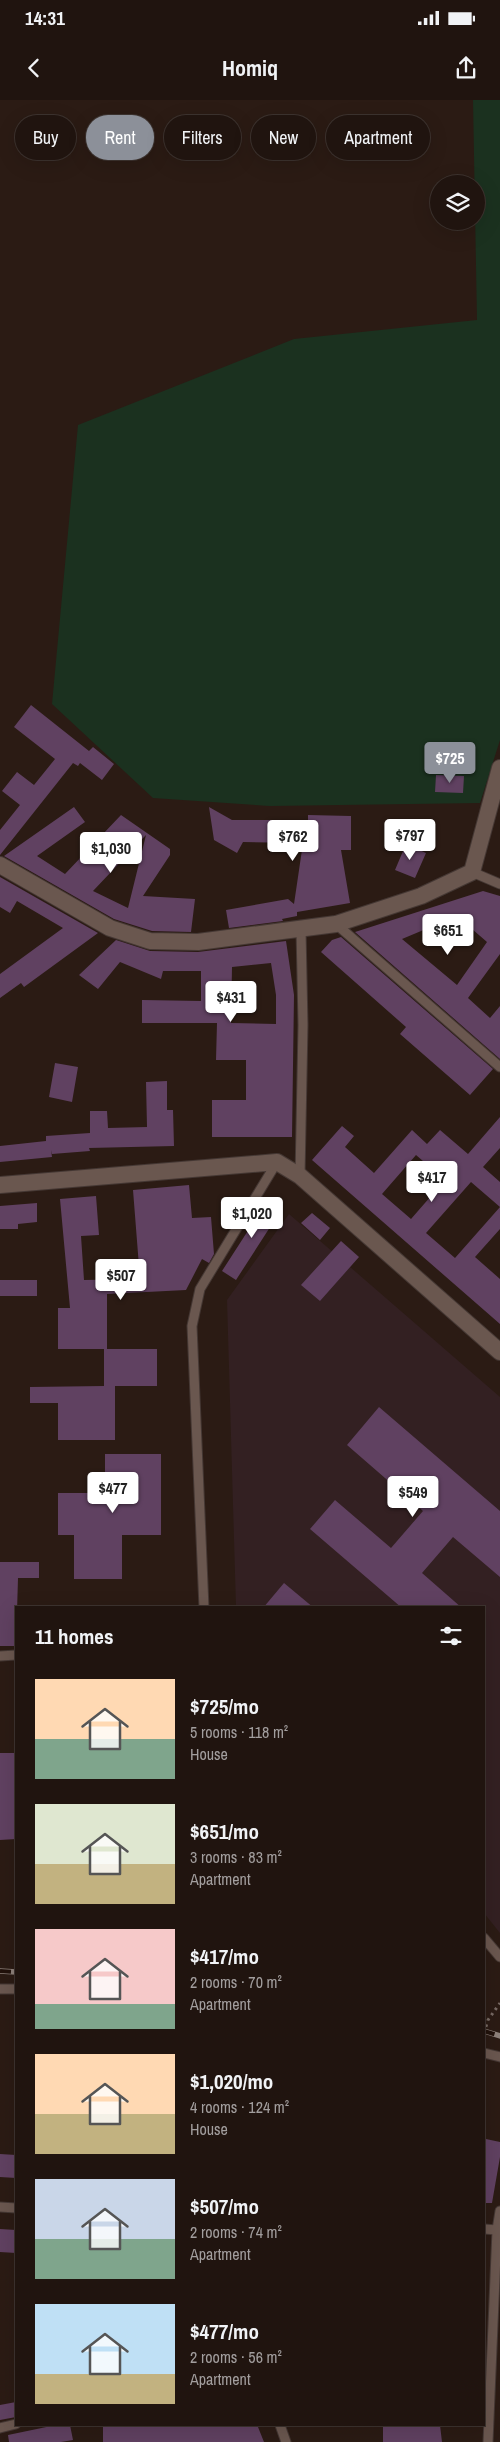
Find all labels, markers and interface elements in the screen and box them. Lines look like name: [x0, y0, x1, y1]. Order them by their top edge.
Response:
text: 14:31: [25, 5, 65, 31]
text: Homiq: [222, 53, 278, 83]
icon: back: [20, 54, 48, 82]
icon: share: [452, 54, 480, 82]
chip: Buy: [15, 115, 76, 160]
chip: Rent: [86, 115, 154, 160]
chip: Filters: [164, 115, 241, 160]
chip: New: [251, 115, 316, 160]
chip: Apartment: [326, 115, 430, 160]
map controls: [430, 175, 485, 230]
button: layers: [430, 175, 485, 230]
pin: $725: [420, 742, 480, 784]
text: $725: [435, 747, 465, 769]
pin: $797: [380, 818, 440, 861]
pin: $762: [263, 820, 323, 862]
text: $797: [395, 824, 425, 846]
text: $762: [278, 825, 308, 847]
pin: $1,030: [70, 832, 152, 874]
text: $1,030: [91, 837, 131, 859]
pin: $651: [418, 914, 478, 956]
text: $651: [433, 919, 463, 941]
pin: $431: [201, 980, 261, 1023]
text: $431: [216, 986, 246, 1008]
pin: $417: [402, 1160, 462, 1203]
text: $417: [417, 1166, 447, 1188]
pin: $1,020: [211, 1196, 293, 1239]
text: $1,020: [232, 1202, 272, 1224]
pin: $507: [91, 1258, 151, 1301]
text: $507: [106, 1264, 136, 1286]
pin: $477: [83, 1472, 143, 1514]
pin: $549: [383, 1476, 443, 1518]
text: $477: [98, 1477, 128, 1499]
text: $549: [398, 1481, 428, 1503]
text: 11 homes: [35, 1622, 114, 1651]
icon: filters: [437, 1622, 465, 1650]
text: $725/mo: [190, 1692, 259, 1721]
icon: home: [75, 1699, 135, 1759]
text: 5 rooms · 118 m²: [190, 1721, 288, 1743]
text: House: [190, 1743, 228, 1765]
text: $651/mo: [190, 1817, 259, 1846]
icon: home: [75, 1824, 135, 1884]
text: 3 rooms · 83 m²: [190, 1846, 282, 1868]
text: Apartment: [190, 1868, 251, 1890]
text: $417/mo: [190, 1942, 259, 1971]
icon: home: [75, 1949, 135, 2009]
text: 2 rooms · 70 m²: [190, 1971, 282, 1993]
text: Apartment: [190, 1993, 251, 2015]
text: $1,020/mo: [190, 2067, 273, 2096]
icon: home: [75, 2074, 135, 2134]
text: 4 rooms · 124 m²: [190, 2096, 289, 2118]
text: House: [190, 2118, 228, 2140]
text: $507/mo: [190, 2192, 259, 2221]
icon: home: [75, 2199, 135, 2259]
text: 2 rooms · 74 m²: [190, 2221, 282, 2243]
text: Apartment: [190, 2243, 251, 2265]
text: $477/mo: [190, 2317, 259, 2346]
icon: home: [75, 2324, 135, 2384]
text: 2 rooms · 56 m²: [190, 2346, 282, 2368]
text: Apartment: [190, 2368, 251, 2390]

